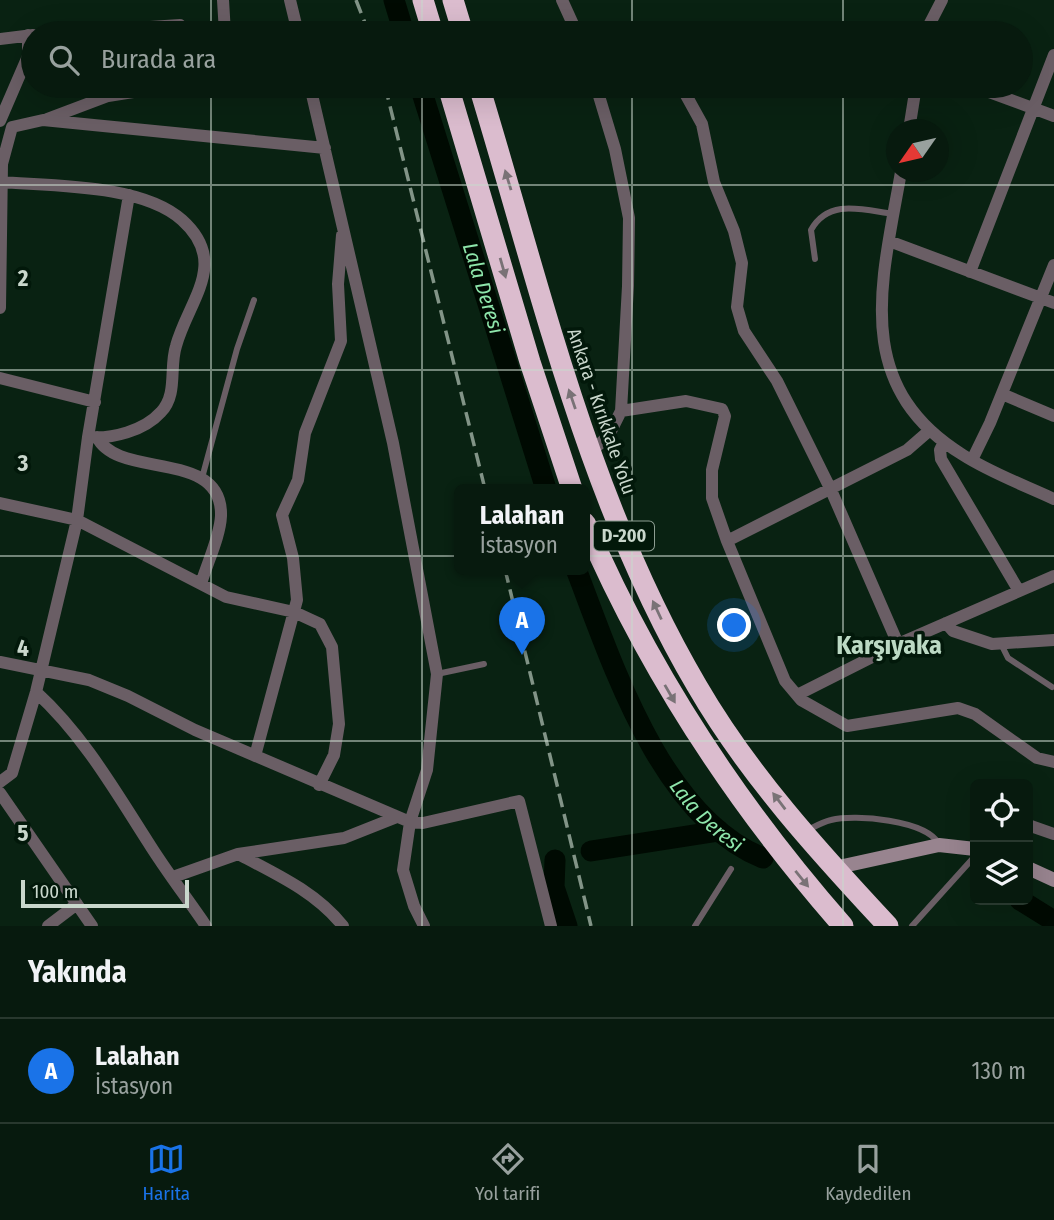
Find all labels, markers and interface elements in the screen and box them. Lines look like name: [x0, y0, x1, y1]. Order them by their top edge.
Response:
search box: [21, 21, 1033, 98]
icon: search: [45, 41, 83, 79]
text: Burada ara: [101, 44, 216, 75]
north arrow: [886, 119, 949, 182]
one-way arrow: [502, 170, 512, 191]
water label: Lala Deresi: [457, 240, 510, 338]
one-way arrow: [499, 258, 509, 279]
text: 2: [17, 264, 29, 292]
street label: Ankara - Kırıkkale Yolu: [562, 325, 641, 497]
one-way arrow: [566, 388, 576, 409]
text: 3: [17, 449, 29, 477]
popup: [454, 484, 590, 575]
text: Lalahan: [480, 500, 564, 531]
road number: D-200: [594, 522, 654, 550]
text: İstasyon: [480, 531, 558, 559]
pin: A: [499, 597, 545, 655]
one-way arrow: [651, 599, 662, 620]
your location: [717, 608, 751, 642]
district label: Karşıyaka: [836, 630, 942, 661]
text: 4: [17, 634, 29, 662]
one-way arrow: [664, 684, 676, 703]
water label: Lala Deresi: [664, 774, 749, 858]
map controls: [970, 779, 1033, 905]
button: locate: [970, 779, 1033, 842]
one-way arrow: [771, 792, 786, 810]
text: 5: [17, 819, 29, 847]
button: layers: [970, 842, 1033, 905]
one-way arrow: [794, 870, 809, 887]
scale bar: [21, 877, 189, 909]
text: 100 m: [32, 880, 78, 903]
text: Yakında: [28, 954, 127, 990]
text: Lalahan: [95, 1041, 180, 1072]
text: A: [45, 1057, 57, 1085]
text: 130 m: [972, 1057, 1026, 1085]
text: İstasyon: [95, 1072, 173, 1100]
tab: Harita: [142, 1140, 190, 1205]
tab: Yol tarifi: [475, 1140, 540, 1205]
tab: Kaydedilen: [825, 1140, 912, 1205]

